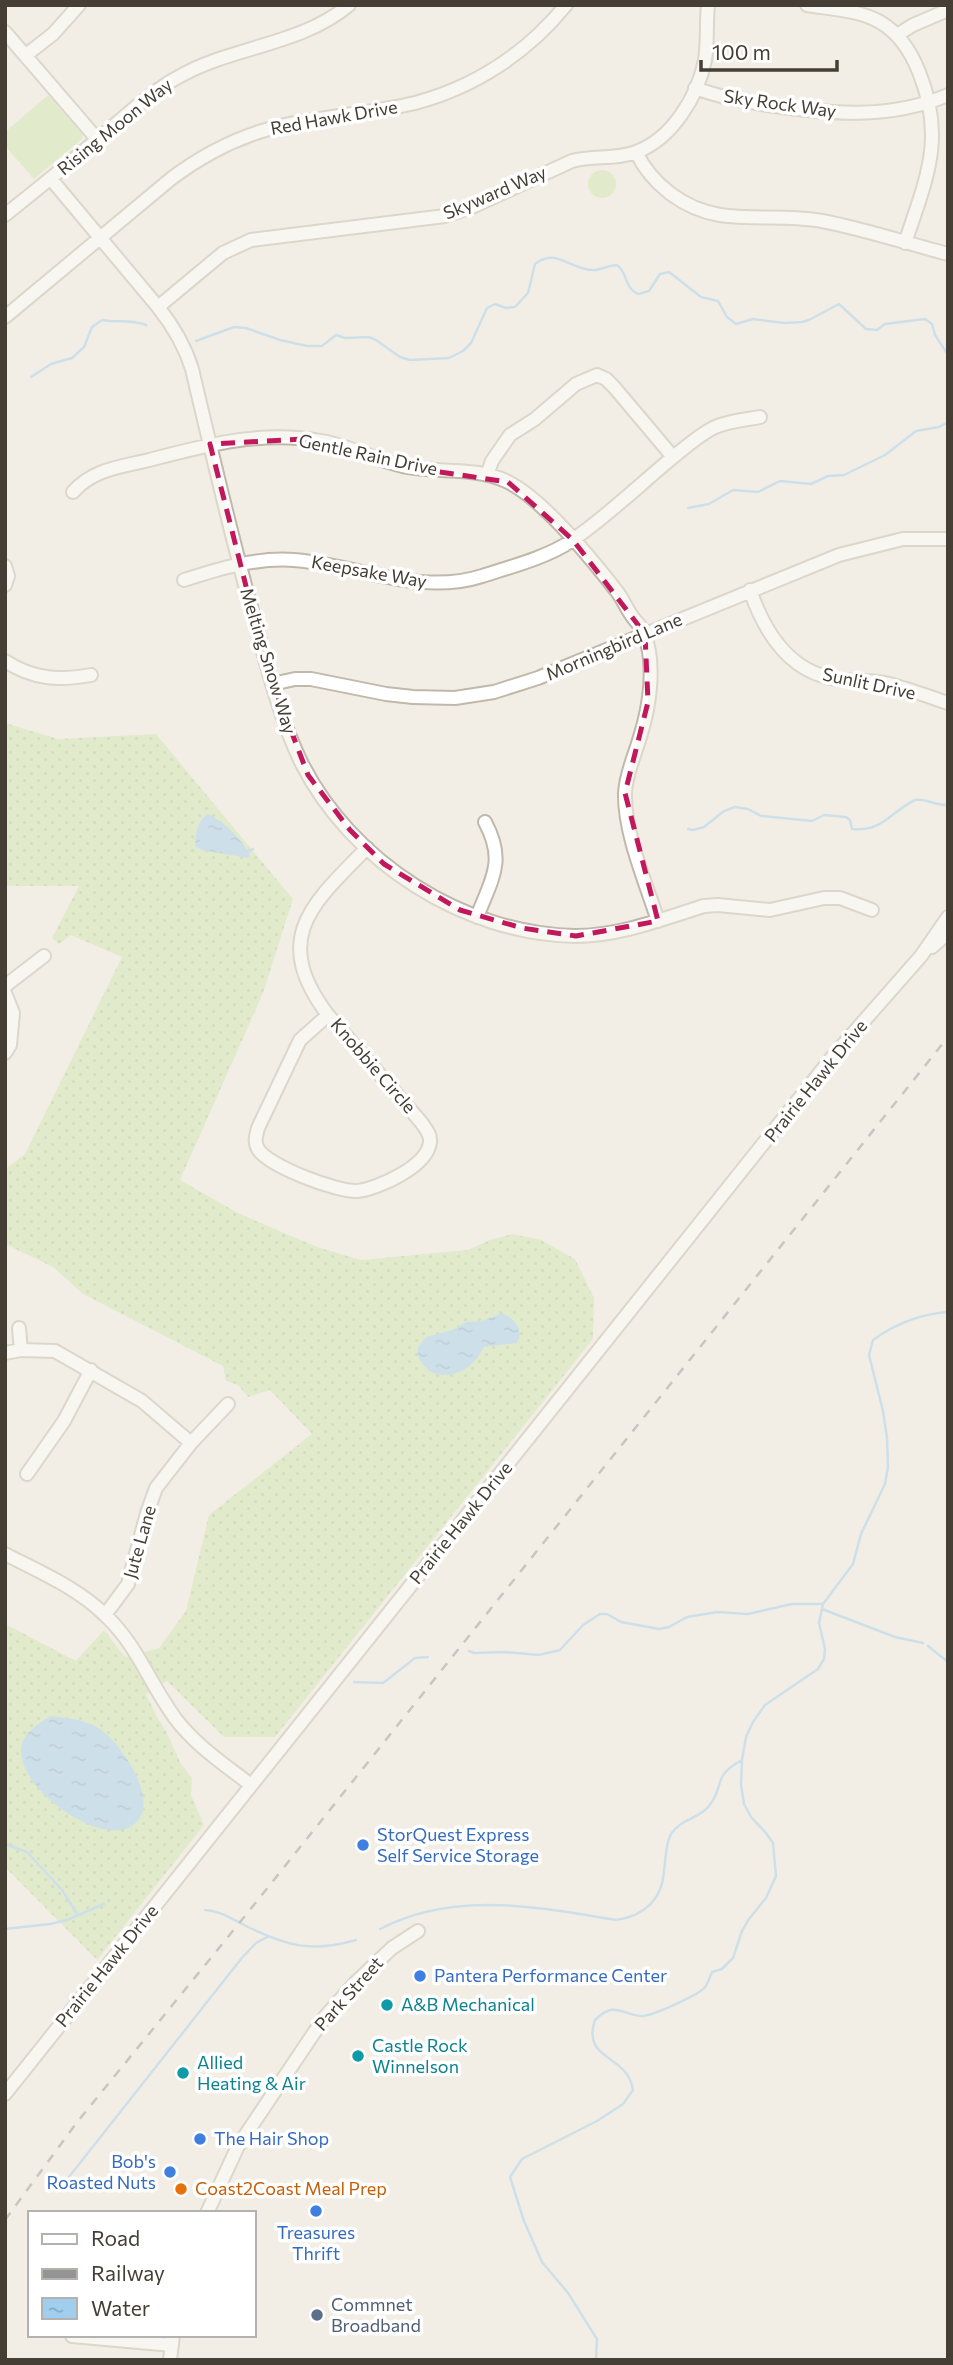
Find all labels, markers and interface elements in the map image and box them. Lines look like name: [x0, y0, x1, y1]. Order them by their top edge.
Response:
scale bar: [701, 28, 838, 72]
text: 100 m: [712, 39, 771, 64]
street label: Rising Moon Way: [52, 73, 176, 179]
street label: Sky Rock Way: [722, 84, 838, 122]
street label: Red Hawk Drive: [269, 95, 399, 139]
street label: Skyward Way: [440, 160, 550, 224]
street label: Gentle Rain Drive: [297, 429, 440, 479]
street label: Keepsake Way: [310, 550, 429, 592]
street label: Melting Snow Way: [236, 585, 302, 737]
street label: Morningbird Lane: [542, 607, 685, 685]
street label: Sunlit Drive: [821, 662, 918, 704]
street label: Knobbie Circle: [326, 1013, 421, 1117]
street label: Prairie Hawk Drive: [759, 1015, 871, 1146]
street label: Prairie Hawk Drive: [404, 1457, 516, 1588]
street label: Jute Lane: [118, 1503, 160, 1581]
place label: StorQuest Express Self Service Storage: [377, 1823, 539, 1866]
marker: StorQuest Express Self Service Storage: [355, 1837, 371, 1853]
street label: Prairie Hawk Drive: [50, 1900, 162, 2031]
street label: Park Street: [309, 1952, 387, 2035]
place label: Pantera Performance Center: [434, 1964, 667, 1986]
marker: Pantera Performance Center: [412, 1968, 428, 1984]
place label: A&B Mechanical: [401, 1993, 535, 2015]
marker: A&B Mechanical: [379, 1997, 395, 2013]
place label: Castle Rock Winnelson: [372, 2034, 468, 2077]
marker: Castle Rock Winnelson: [350, 2048, 366, 2064]
place label: Allied Heating & Air: [197, 2051, 306, 2094]
marker: Allied Heating & Air: [175, 2065, 191, 2081]
place label: The Hair Shop: [214, 2127, 329, 2149]
marker: The Hair Shop: [192, 2131, 208, 2147]
place label: Bob's Roasted Nuts: [46, 2150, 156, 2193]
marker: Bob's Roasted Nuts: [162, 2164, 178, 2180]
place label: Coast2Coast Meal Prep: [195, 2177, 387, 2199]
marker: Coast2Coast Meal Prep: [173, 2181, 189, 2197]
marker: Treasures Thrift: [308, 2203, 324, 2219]
legend: [28, 2211, 256, 2337]
place label: Treasures Thrift: [277, 2221, 355, 2264]
text: Road: [91, 2225, 140, 2250]
text: Railway: [91, 2260, 165, 2285]
place label: Commnet Broadband: [331, 2293, 421, 2336]
text: Water: [91, 2295, 150, 2320]
marker: Commnet Broadband: [309, 2307, 325, 2323]

